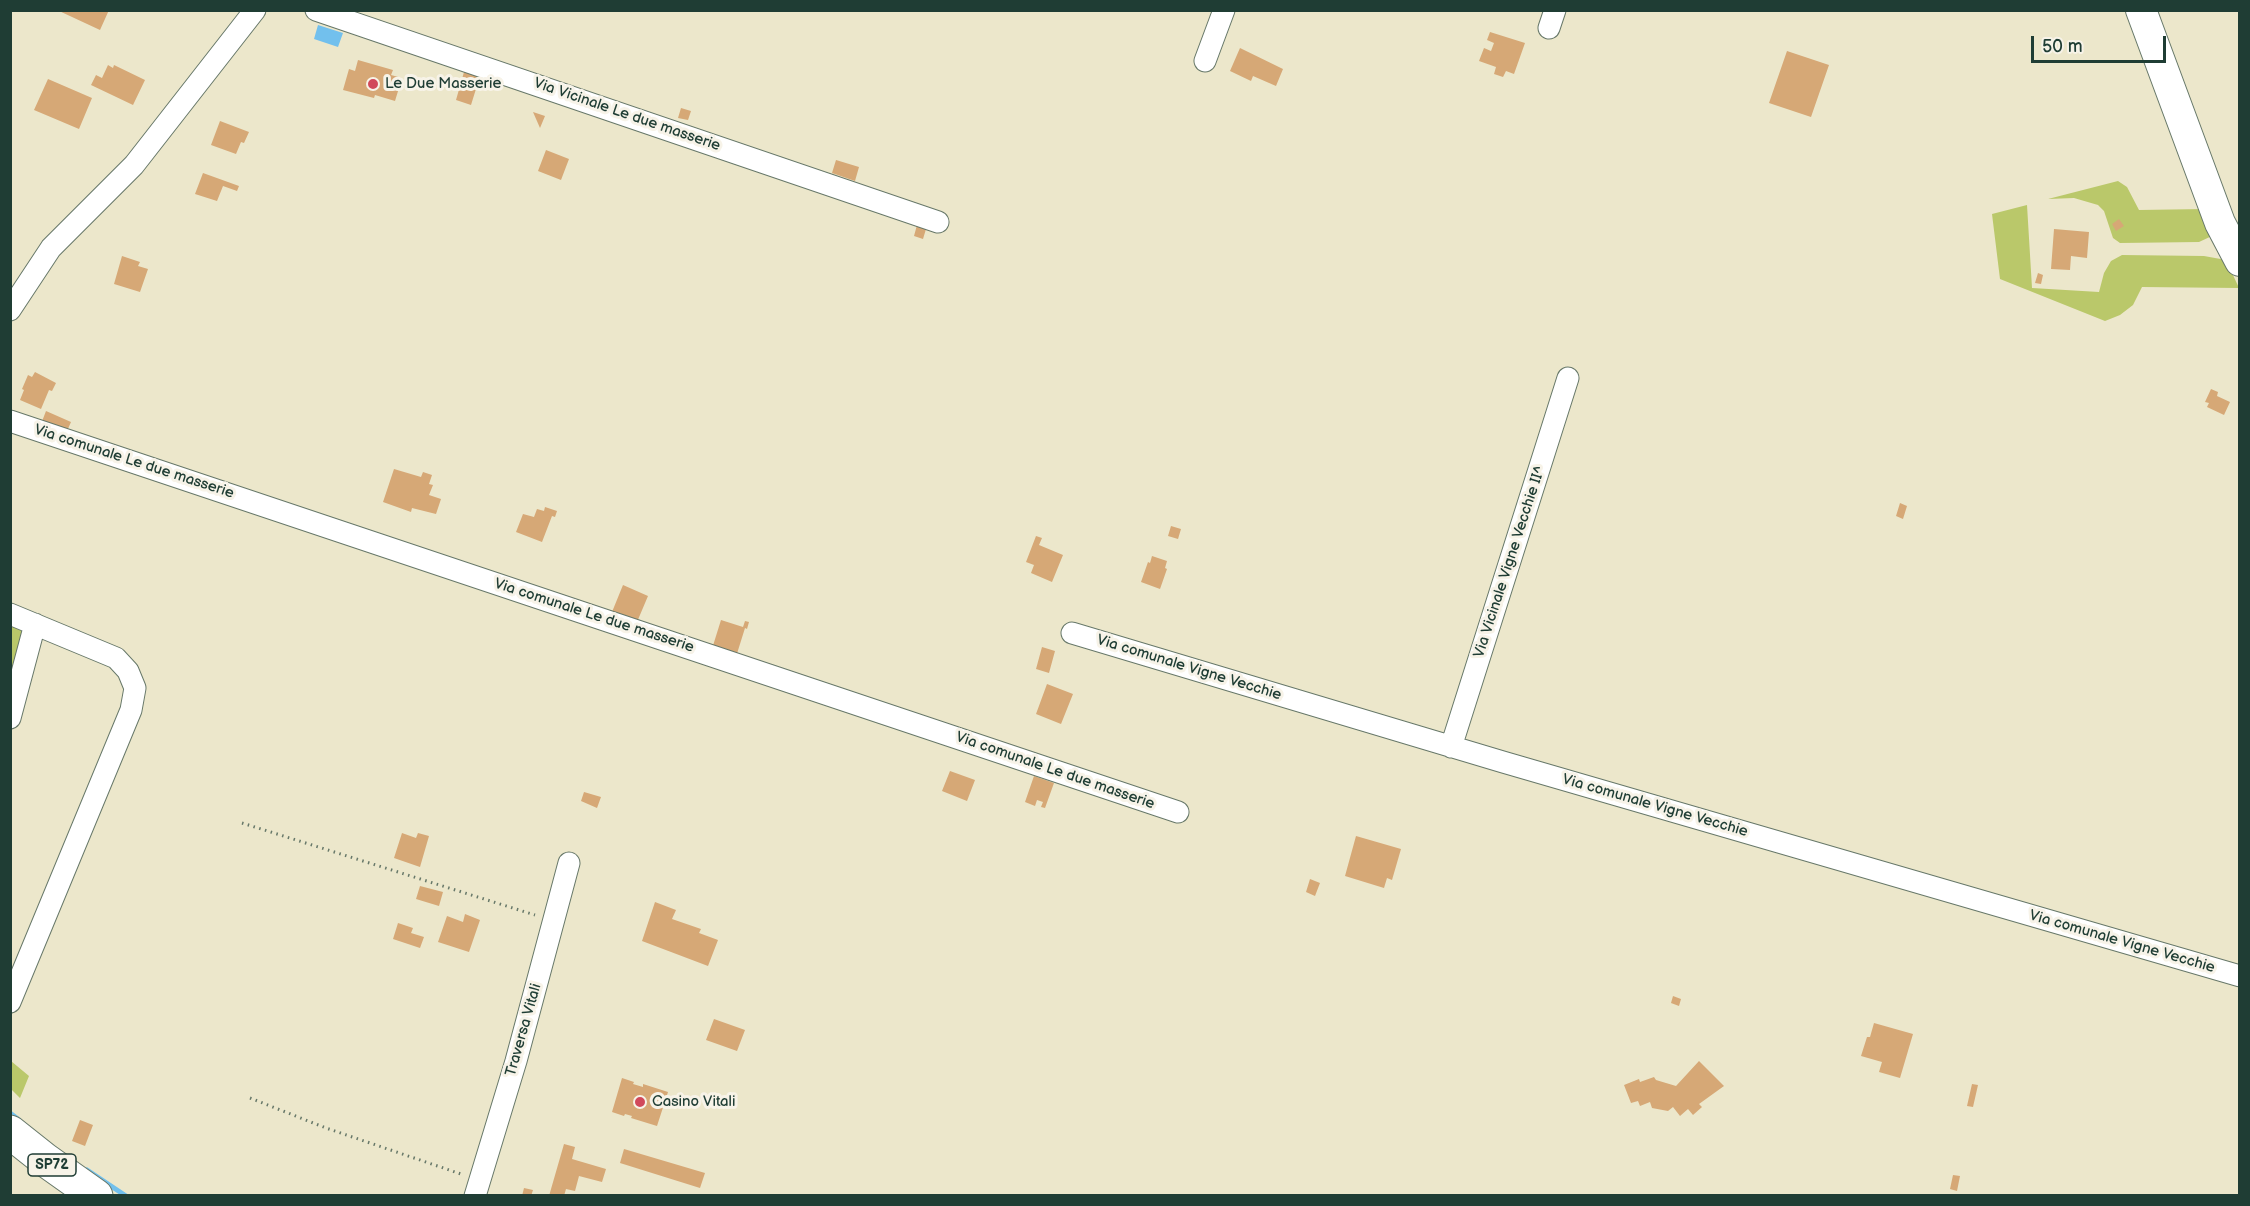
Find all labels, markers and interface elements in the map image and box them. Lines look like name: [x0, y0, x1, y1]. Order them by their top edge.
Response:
scale bar: [2034, 24, 2169, 62]
text: 50 m: [2042, 36, 2083, 57]
place label: Le Due Masserie: [385, 75, 501, 93]
street label: Via Vicinale Le due masserie: [531, 75, 723, 155]
marker: Le Due Masserie: [366, 77, 380, 91]
street label: Via comunale Le due masserie: [32, 421, 236, 503]
street label: Via Vicinale Vigne Vecchie II^: [1470, 464, 1550, 660]
street label: Via comunale Le due masserie: [492, 575, 696, 657]
street label: Via comunale Vigne Vecchie: [1094, 631, 1284, 705]
street label: Via comunale Le due masserie: [953, 728, 1157, 814]
street label: Via comunale Vigne Vecchie: [1560, 771, 1750, 841]
street label: Via comunale Vigne Vecchie: [2027, 907, 2217, 977]
street label: Traversa Vitali: [502, 982, 546, 1078]
place label: Casino Vitali: [652, 1093, 735, 1111]
marker: Casino Vitali: [633, 1095, 647, 1109]
road number: SP72: [28, 1154, 76, 1176]

